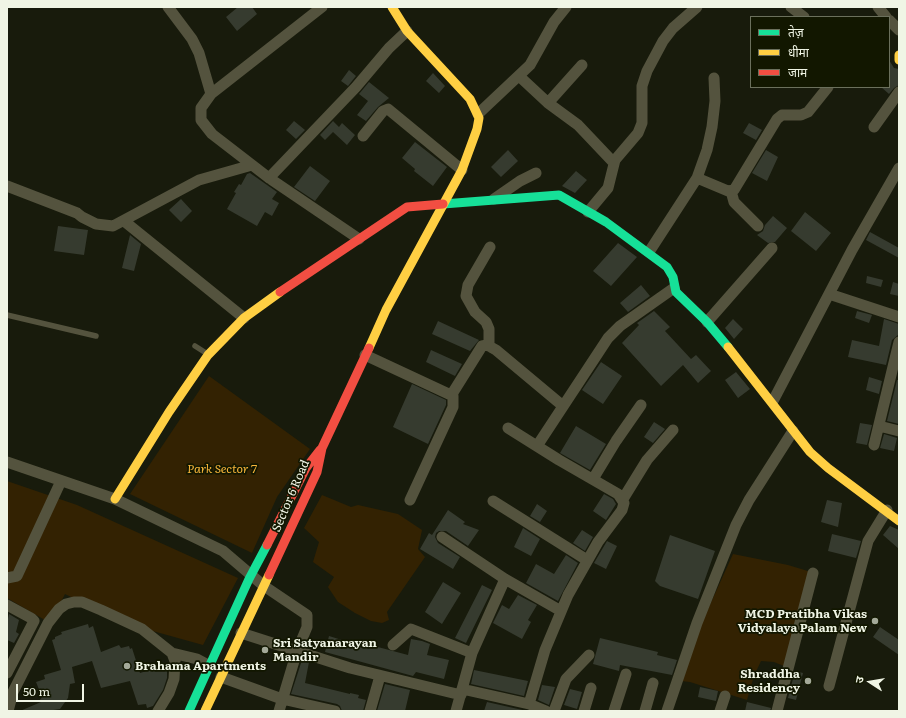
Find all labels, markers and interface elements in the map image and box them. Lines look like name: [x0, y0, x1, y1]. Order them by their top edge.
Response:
legend: [750, 16, 890, 88]
text: तेज़: [788, 23, 804, 41]
text: धीमा: [788, 43, 809, 61]
text: जाम: [788, 63, 807, 81]
street label: Sector 6 Road: [269, 458, 313, 534]
park label: Park Sector 7: [187, 462, 257, 476]
place label: MCD Pratibha Vikas Vidyalaya Palam New: [738, 607, 867, 635]
marker: MCD Pratibha Vikas Vidyalaya Palam New: [870, 616, 880, 626]
place label: Sri Satyanarayan Mandir: [273, 636, 377, 664]
marker: Sri Satyanarayan Mandir: [260, 645, 270, 655]
place label: Brahama Apartments: [135, 659, 266, 673]
marker: Brahama Apartments: [122, 661, 132, 671]
north arrow: [850, 662, 890, 702]
place label: Shraddha Residency: [738, 667, 800, 695]
text: उ: [850, 675, 867, 684]
scale bar: [18, 676, 86, 702]
marker: Shraddha Residency: [803, 676, 813, 686]
text: 50 m: [23, 682, 50, 700]

